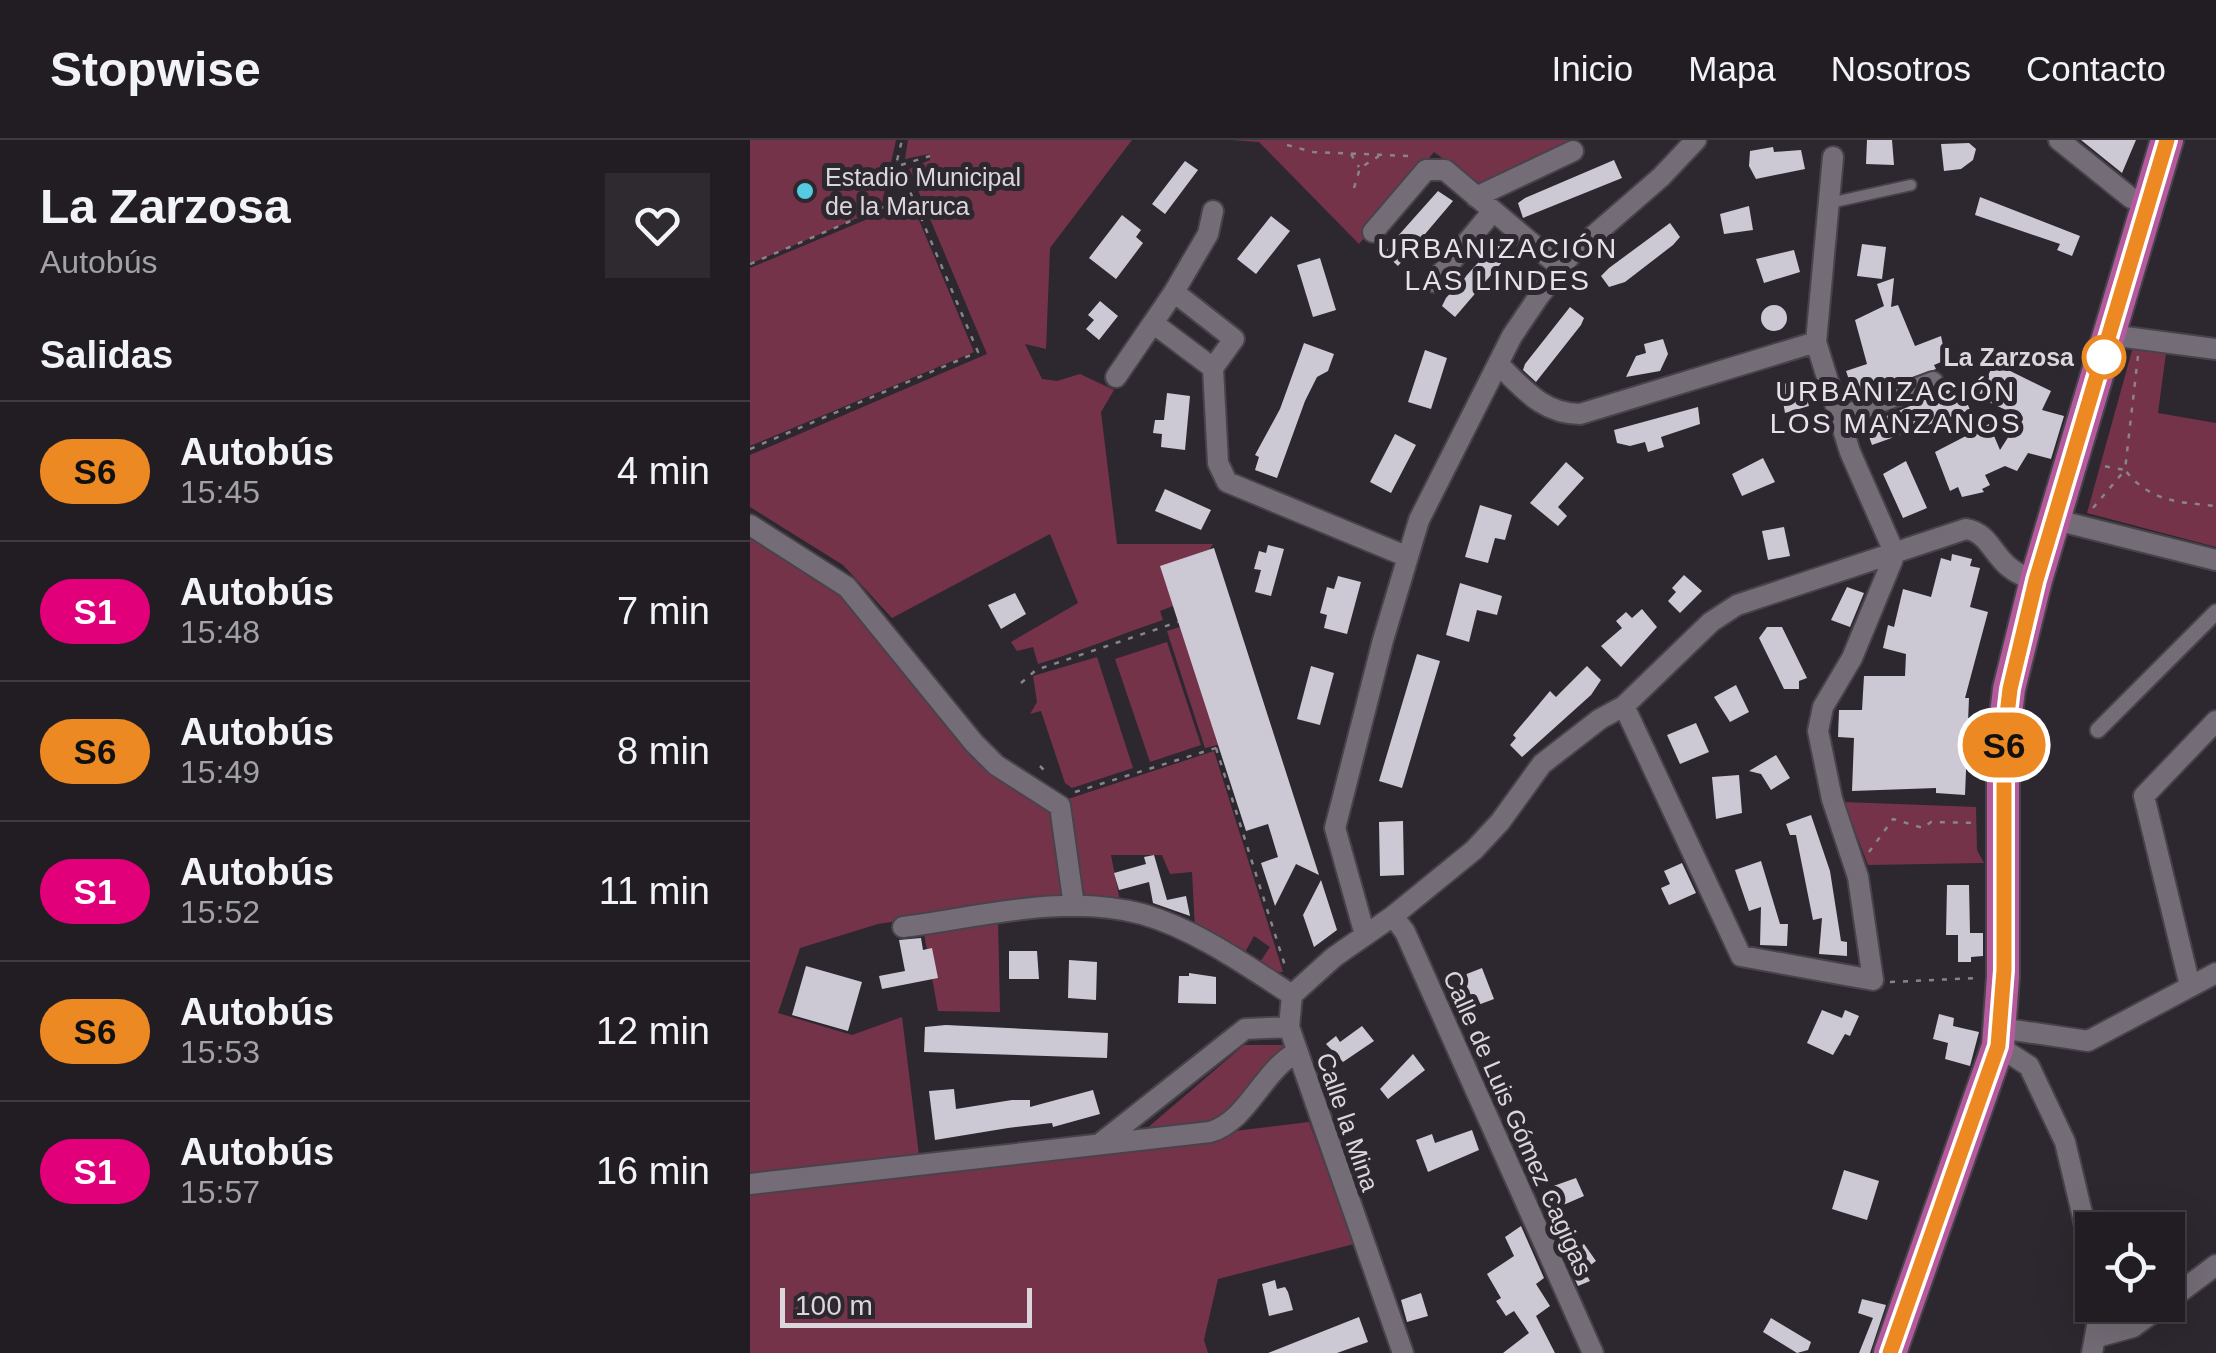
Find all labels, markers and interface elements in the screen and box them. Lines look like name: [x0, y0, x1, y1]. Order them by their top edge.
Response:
text: Stopwise: [50, 43, 261, 96]
text: Inicio: [1552, 49, 1633, 88]
text: Mapa: [1688, 49, 1776, 88]
text: Nosotros: [1831, 49, 1971, 88]
text: Contacto: [2026, 49, 2166, 88]
place label: Estadio Municipal de la Maruca: [825, 163, 1021, 220]
button: heart: [605, 173, 710, 278]
text: La Zarzosa: [40, 180, 291, 233]
marker: Estadio Municipal de la Maruca: [794, 180, 816, 202]
district label: URBANIZACIÓN LAS LINDES: [1377, 233, 1619, 296]
text: Autobús: [40, 244, 157, 280]
text: Salidas: [40, 334, 173, 376]
marker: La Zarzosa: [2083, 336, 2125, 378]
place label: La Zarzosa: [1943, 343, 2075, 371]
district label: URBANIZACIÓN LOS MANZANOS: [1770, 376, 2022, 439]
text: Autobús: [180, 431, 334, 473]
text: 4 min: [617, 450, 710, 492]
text: S6: [74, 452, 116, 491]
text: 15:45: [180, 474, 260, 510]
text: Autobús: [180, 571, 334, 613]
text: 7 min: [617, 590, 710, 632]
text: S1: [74, 592, 116, 631]
text: 15:48: [180, 614, 260, 650]
text: Autobús: [180, 711, 334, 753]
line badge: S6: [1959, 712, 2049, 778]
text: S6: [1983, 726, 2025, 765]
text: 8 min: [617, 730, 710, 772]
text: S6: [74, 732, 116, 771]
text: 15:49: [180, 754, 260, 790]
text: Autobús: [180, 851, 334, 893]
text: 11 min: [599, 870, 710, 912]
text: S1: [74, 872, 116, 911]
text: 15:52: [180, 894, 260, 930]
street label: Calle de Luis Gómez Cagigas: [1438, 966, 1598, 1280]
text: Autobús: [180, 991, 334, 1033]
text: 12 min: [596, 1010, 710, 1052]
text: S6: [74, 1012, 116, 1051]
text: 15:53: [180, 1034, 260, 1070]
street label: Calle la Mina: [1311, 1049, 1385, 1195]
text: Autobús: [180, 1131, 334, 1173]
text: 16 min: [596, 1150, 710, 1192]
text: S1: [74, 1152, 116, 1191]
text: 15:57: [180, 1174, 260, 1210]
map controls: [2075, 1212, 2185, 1322]
button: locate: [2075, 1212, 2185, 1322]
scale bar: [780, 1283, 1032, 1328]
text: 100 m: [795, 1290, 873, 1321]

